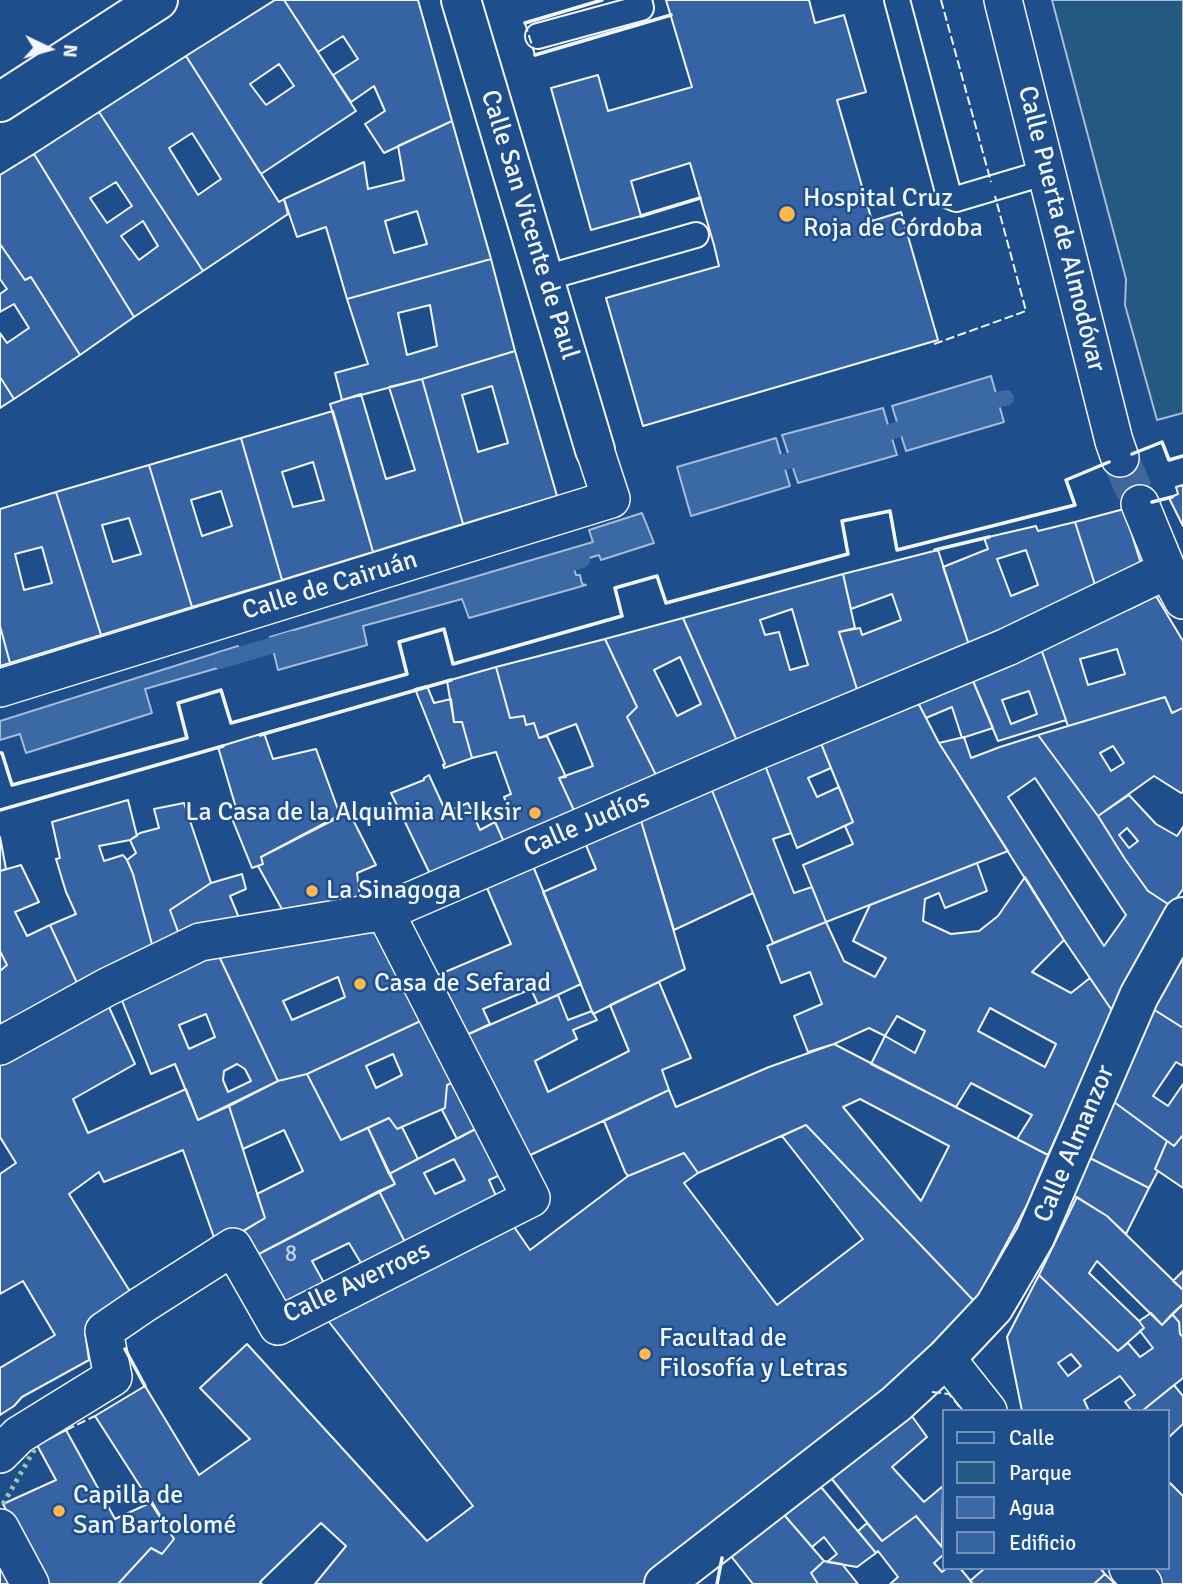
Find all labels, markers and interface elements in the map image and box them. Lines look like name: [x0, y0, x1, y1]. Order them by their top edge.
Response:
north arrow: [14, 14, 84, 84]
text: N: [57, 43, 82, 58]
street label: Calle Puerta de Almodóvar: [1010, 83, 1112, 375]
street label: Calle San Vicente de Paul: [473, 86, 585, 364]
place label: Hospital Cruz Roja de Córdoba: [803, 183, 983, 244]
marker: Hospital Cruz Roja de Córdoba: [777, 204, 797, 224]
street label: Calle de Cairuán: [239, 545, 421, 627]
street label: Calle Judíos: [519, 784, 655, 864]
place label: La Casa de la Alquimia Al-Iksir: [185, 797, 521, 829]
marker: La Casa de la Alquimia Al-Iksir: [527, 805, 543, 821]
place label: La Sinagoga: [326, 875, 461, 907]
marker: La Sinagoga: [304, 883, 320, 899]
place label: Casa de Sefarad: [374, 968, 551, 1000]
marker: Casa de Sefarad: [352, 976, 368, 992]
street label: Calle Almanzor: [1028, 1061, 1122, 1227]
street label: Calle Averroes: [278, 1235, 436, 1331]
house number: 8: [285, 1241, 297, 1269]
place label: Facultad de Filosofía y Letras: [659, 1323, 848, 1384]
marker: Facultad de Filosofía y Letras: [637, 1346, 653, 1362]
legend: [942, 1409, 1169, 1570]
text: Calle: [1009, 1425, 1055, 1451]
text: Parque: [1009, 1460, 1072, 1486]
place label: Capilla de San Bartolomé: [73, 1480, 237, 1542]
text: Agua: [1009, 1495, 1055, 1521]
marker: Capilla de San Bartolomé: [51, 1503, 67, 1519]
text: Edificio: [1009, 1530, 1076, 1556]

